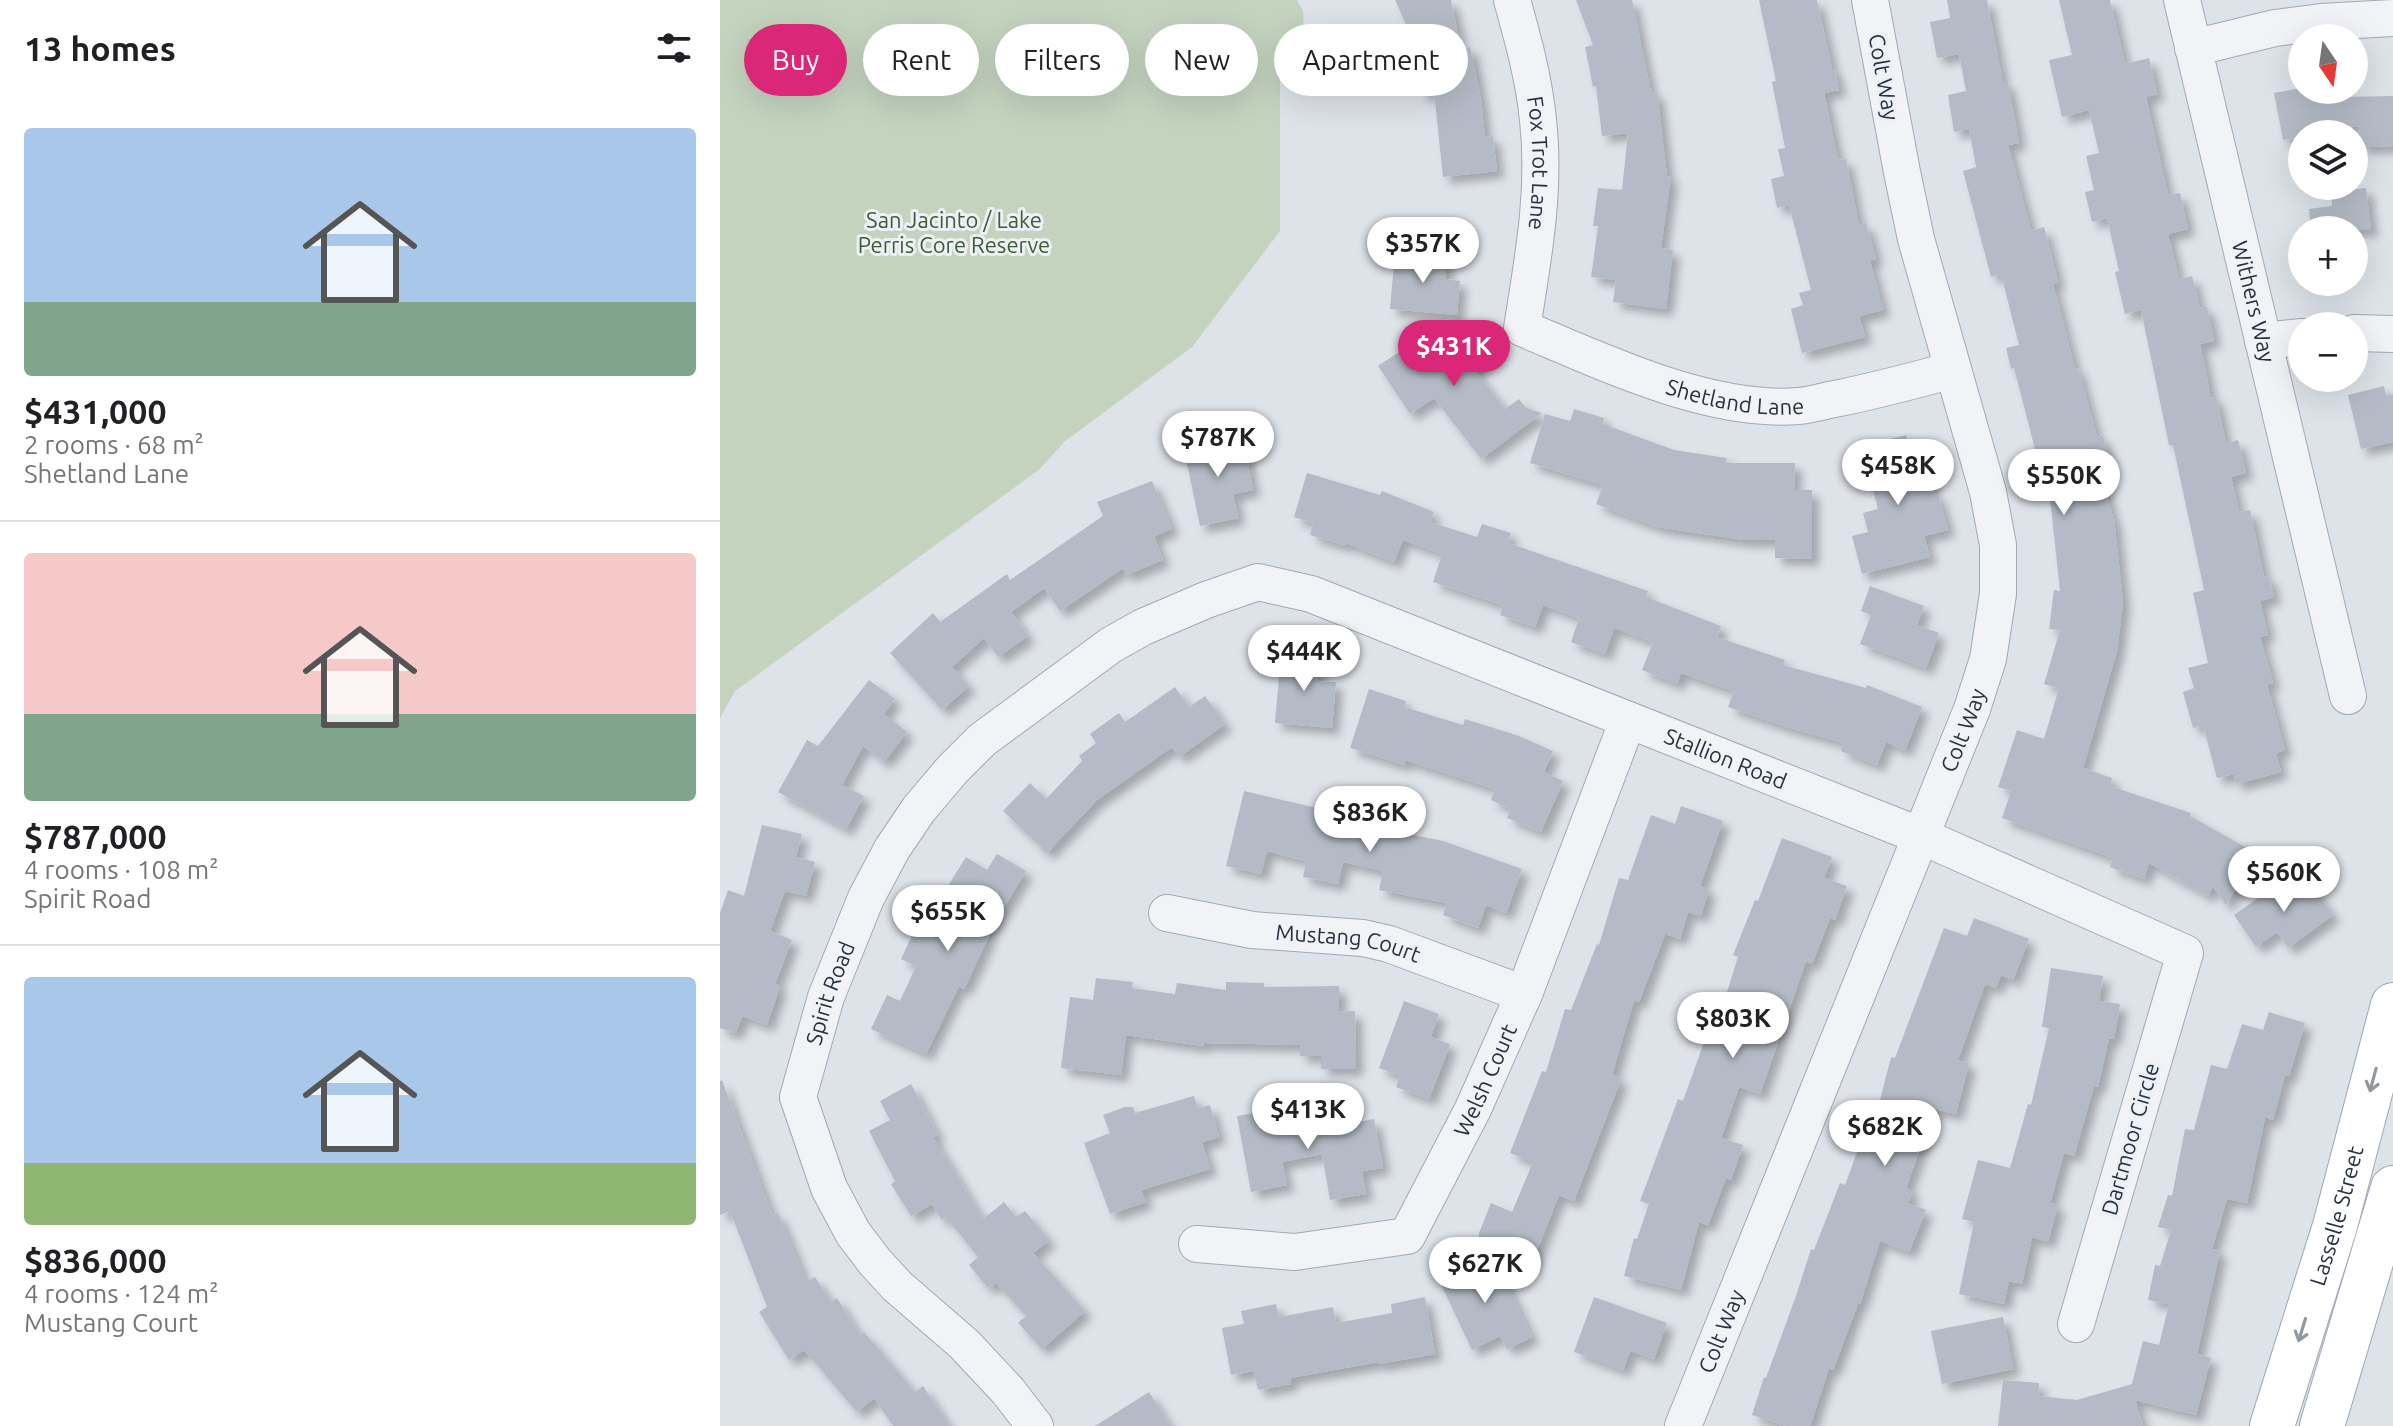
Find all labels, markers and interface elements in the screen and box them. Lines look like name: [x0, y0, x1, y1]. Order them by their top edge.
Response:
chip: Buy: [744, 24, 847, 96]
chip: Rent: [863, 24, 979, 96]
chip: Filters: [995, 24, 1129, 96]
chip: New: [1145, 24, 1258, 96]
chip: Apartment: [1274, 24, 1468, 96]
north arrow: [2288, 24, 2368, 104]
map controls: [2288, 24, 2368, 392]
icon: filters: [652, 26, 696, 70]
text: 13 homes: [24, 29, 176, 67]
street label: Colt Way: [1865, 32, 1904, 123]
street label: Fox Trot Lane: [1523, 94, 1554, 231]
button: layers: [2288, 120, 2368, 200]
icon: home: [288, 180, 432, 324]
park label: San Jacinto / Lake Perris Core Reserve: [858, 207, 1050, 257]
button: +: [2288, 216, 2368, 296]
pin: $357K: [1367, 217, 1479, 285]
text: $357K: [1385, 228, 1461, 257]
street label: Withers Way: [2228, 238, 2281, 365]
button: −: [2288, 312, 2368, 392]
pin: $431K: [1398, 320, 1510, 388]
text: $431K: [1416, 331, 1492, 360]
street label: Shetland Lane: [1663, 373, 1805, 419]
text: $431,000: [24, 392, 167, 430]
pin: $787K: [1162, 411, 1274, 479]
text: $787K: [1180, 422, 1256, 451]
text: 2 rooms · 68 m²: [24, 430, 204, 459]
pin: $458K: [1842, 439, 1954, 507]
pin: $550K: [2008, 449, 2120, 517]
text: $458K: [1860, 450, 1936, 479]
text: Shetland Lane: [24, 459, 189, 488]
text: $550K: [2026, 460, 2102, 489]
icon: home: [288, 605, 432, 749]
pin: $444K: [1248, 625, 1360, 693]
text: $444K: [1266, 636, 1342, 665]
street label: Colt Way: [1935, 685, 1990, 776]
street label: Stallion Road: [1661, 722, 1791, 794]
pin: $836K: [1314, 786, 1426, 854]
text: $836K: [1332, 797, 1408, 826]
text: $787,000: [24, 817, 167, 855]
pin: $560K: [2228, 846, 2340, 914]
text: 4 rooms · 108 m²: [24, 855, 219, 884]
text: $560K: [2246, 857, 2322, 886]
text: Spirit Road: [24, 884, 151, 913]
pin: $655K: [892, 885, 1004, 953]
text: $655K: [910, 896, 986, 925]
street label: Mustang Court: [1275, 919, 1425, 967]
street label: Spirit Road: [800, 938, 859, 1048]
pin: $803K: [1677, 992, 1789, 1060]
text: $803K: [1695, 1003, 1771, 1032]
street label: Welsh Court: [1448, 1019, 1521, 1140]
icon: home: [288, 1029, 432, 1173]
street label: Dartmoor Circle: [2096, 1060, 2163, 1218]
one-way arrow: [2365, 1067, 2380, 1093]
pin: $413K: [1252, 1083, 1364, 1151]
text: $413K: [1270, 1094, 1346, 1123]
pin: $682K: [1829, 1100, 1941, 1168]
text: $682K: [1847, 1111, 1923, 1140]
street label: Lasselle Street: [2304, 1143, 2368, 1288]
pin: $627K: [1429, 1237, 1541, 1305]
text: $836,000: [24, 1241, 167, 1279]
text: $627K: [1447, 1248, 1523, 1277]
text: 4 rooms · 124 m²: [24, 1279, 219, 1308]
street label: Colt Way: [1693, 1286, 1749, 1377]
text: Mustang Court: [24, 1308, 198, 1337]
one-way arrow: [2294, 1317, 2309, 1343]

